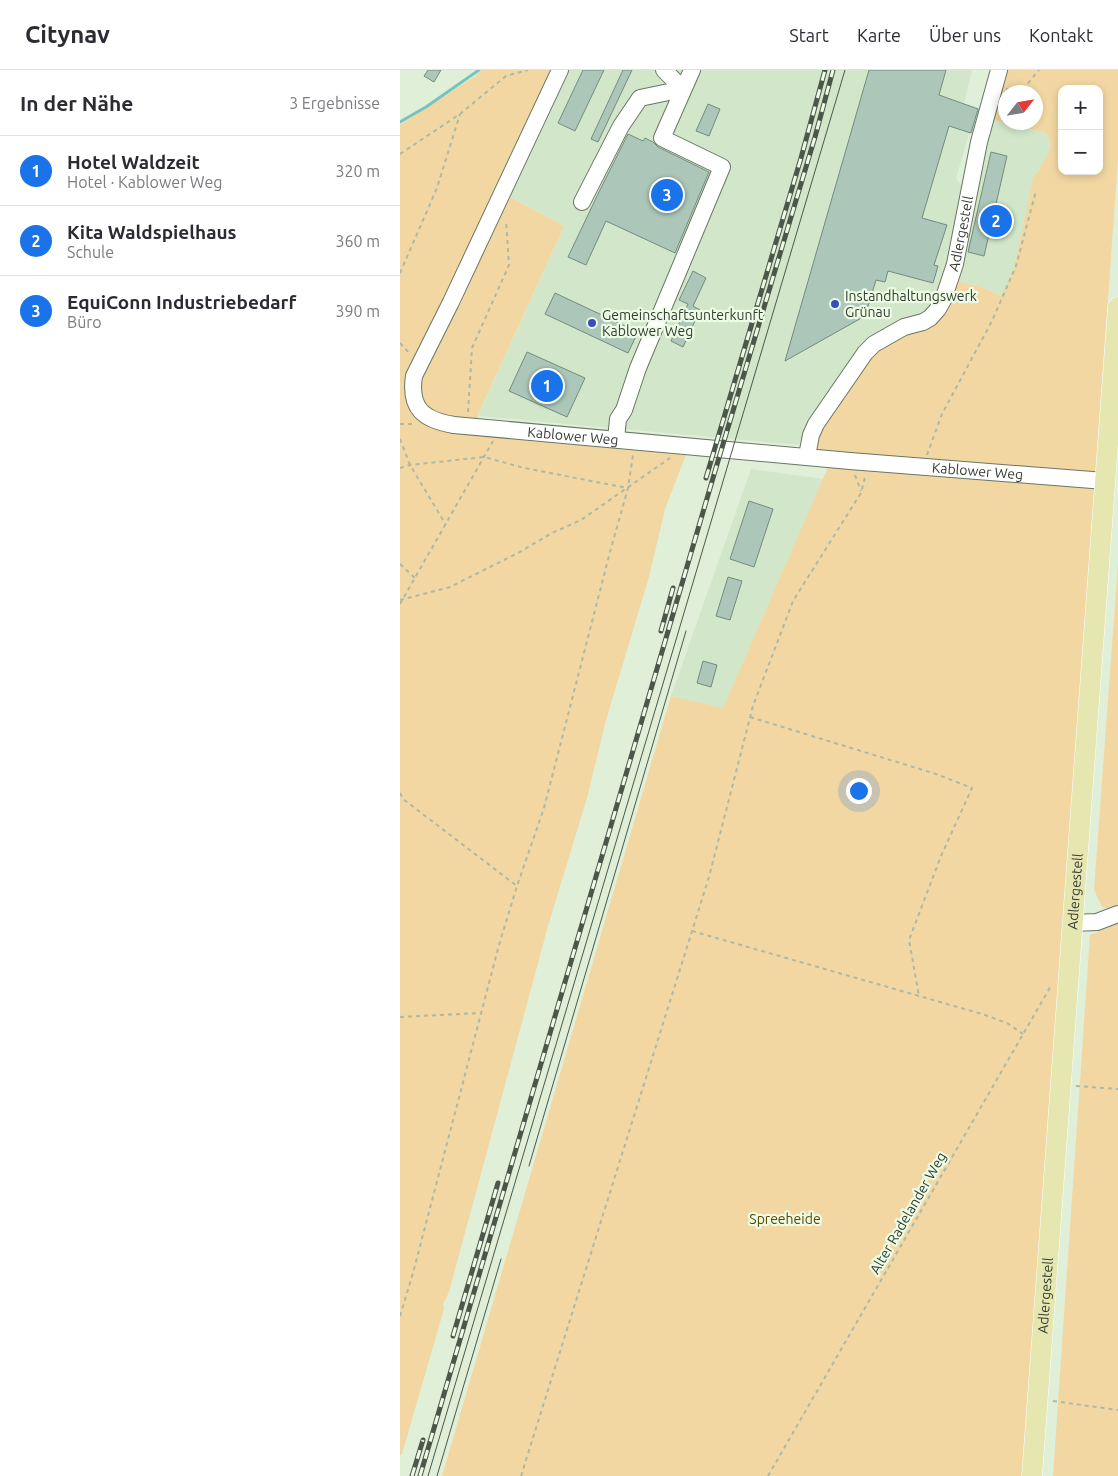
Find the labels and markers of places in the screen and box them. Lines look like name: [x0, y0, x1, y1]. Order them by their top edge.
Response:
pin: 3: [651, 176, 683, 214]
pin: 2: [980, 202, 1012, 240]
place label: Instandhaltungswerk Grünau: [845, 288, 977, 320]
marker: Instandhaltungswerk Grünau: [829, 298, 841, 310]
place label: Gemeinschaftsunterkunft Kablower Weg: [602, 307, 764, 339]
marker: Gemeinschaftsunterkunft Kablower Weg: [586, 317, 598, 329]
pin: 1: [531, 367, 563, 405]

